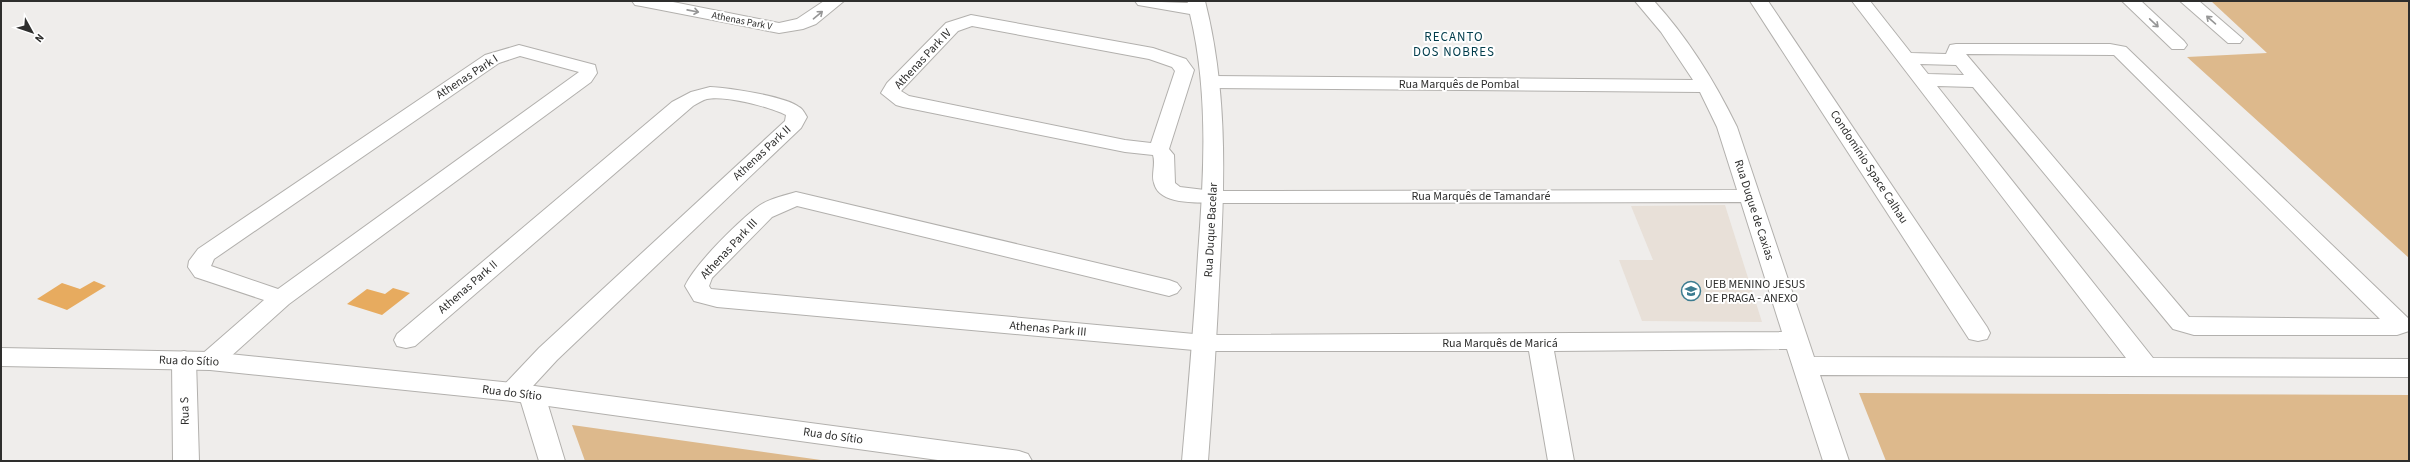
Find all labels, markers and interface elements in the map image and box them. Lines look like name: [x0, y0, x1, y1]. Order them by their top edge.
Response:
one-way arrow: [686, 8, 699, 16]
street label: Athenas Park V: [710, 8, 774, 34]
one-way arrow: [812, 11, 823, 20]
north arrow: [12, 12, 52, 52]
one-way arrow: [2207, 16, 2217, 25]
one-way arrow: [2149, 18, 2159, 28]
street label: Athenas Park IV: [890, 24, 956, 93]
district label: RECANTO DOS NOBRES: [1413, 28, 1495, 61]
text: N: [31, 30, 47, 46]
street label: Athenas Park I: [433, 51, 501, 103]
street label: Rua Marquês de Pombal: [1399, 76, 1519, 93]
street label: Condomínio Space Calhau: [1826, 107, 1912, 227]
street label: Athenas Park II: [729, 122, 795, 184]
street label: Rua Duque de Caxias: [1730, 158, 1778, 262]
street label: Rua Duque Bacelar: [1200, 181, 1222, 278]
street label: Rua Marquês de Tamandaré: [1411, 188, 1551, 205]
street label: Athenas Park III: [696, 215, 762, 283]
street label: Athenas Park II: [434, 256, 502, 318]
place label: UEB MENINO JESUS DE PRAGA - ANEXO: [1705, 276, 1805, 307]
school or university icon: UEB MENINO JESUS DE PRAGA - ANEXO: [1680, 280, 1702, 302]
street label: Athenas Park III: [1009, 317, 1087, 341]
street label: Rua Marquês de Maricá: [1442, 335, 1558, 352]
street label: Rua do Sítio: [159, 351, 219, 371]
street label: Rua do Sítio: [481, 381, 543, 405]
street label: Rua S: [176, 397, 194, 425]
street label: Rua do Sítio: [802, 423, 864, 449]

